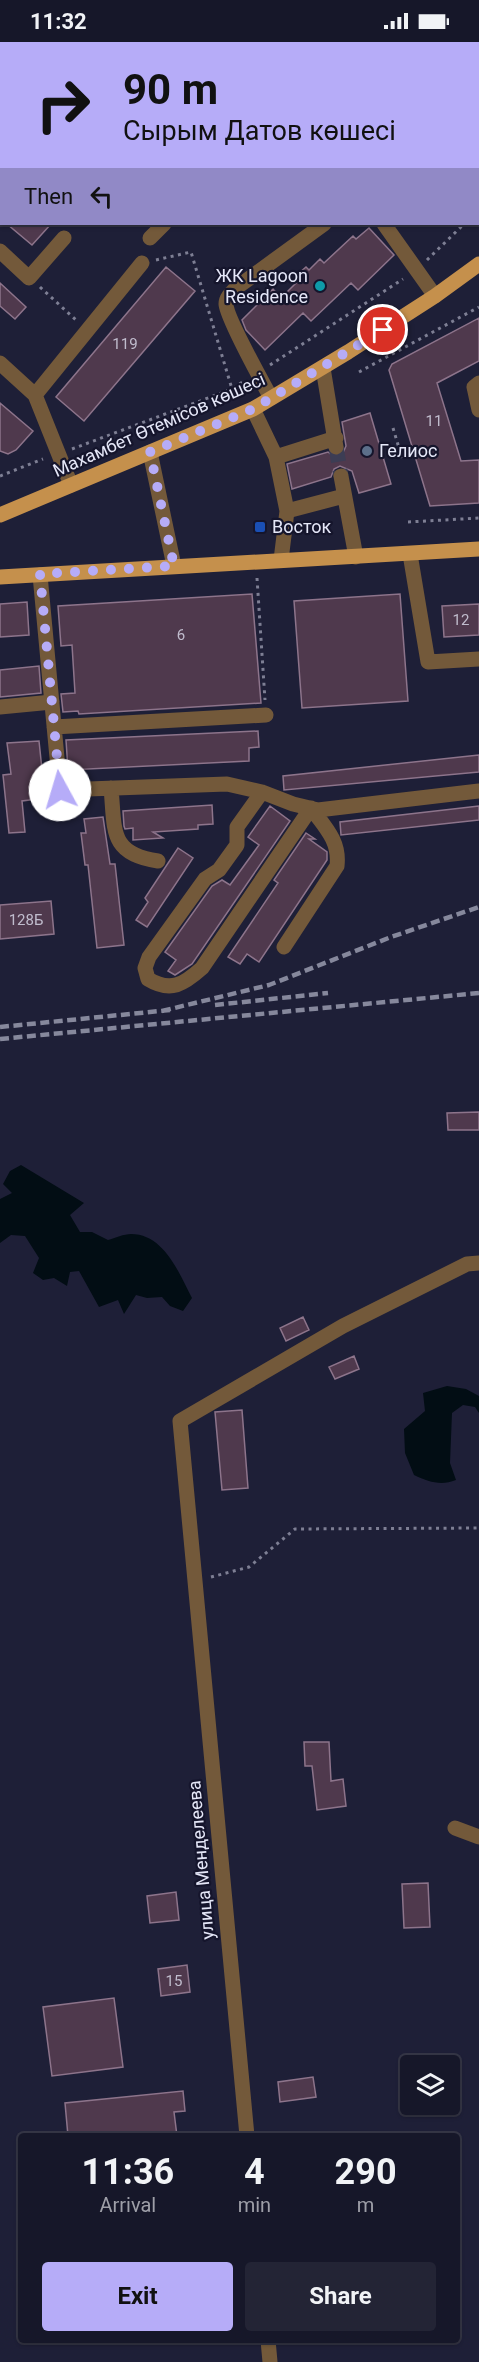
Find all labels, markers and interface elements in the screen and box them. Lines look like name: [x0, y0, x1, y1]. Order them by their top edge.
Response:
text: 11:32: [30, 9, 87, 34]
text: 90 m: [123, 65, 218, 114]
icon: right: [24, 66, 102, 144]
text: Сырым Датов көшесі: [123, 115, 396, 147]
icon: left: [85, 180, 118, 213]
text: Then: [24, 184, 73, 209]
place label: ЖК Lagoon Residence: [216, 265, 308, 307]
marker: ЖК Lagoon Residence: [313, 279, 327, 293]
pin: [357, 304, 408, 355]
icon: arrive: [366, 313, 399, 346]
house number: 119: [112, 335, 138, 353]
street label: Махамбет Өтемісов көшесі: [50, 368, 268, 481]
house number: 11: [426, 412, 442, 430]
place label: Гелиос: [379, 440, 437, 461]
marker: Гелиос: [360, 444, 374, 458]
place label: Восток: [272, 516, 331, 537]
marker: Восток: [253, 520, 267, 534]
house number: 12: [453, 611, 469, 629]
house number: 6: [177, 626, 185, 644]
position arrow: [28, 758, 92, 822]
house number: 128Б: [9, 911, 43, 929]
street label: улица Менделеева: [183, 1780, 218, 1940]
house number: 15: [166, 1972, 182, 1990]
map controls: [400, 2055, 460, 2115]
button: layers: [400, 2055, 460, 2115]
text: 11:36: [81, 2151, 174, 2193]
text: 4: [244, 2151, 265, 2193]
text: 290: [335, 2151, 397, 2193]
text: Arrival: [99, 2193, 156, 2217]
text: min: [238, 2193, 271, 2217]
text: m: [357, 2193, 374, 2217]
button: Exit: [42, 2262, 233, 2331]
button: Share: [245, 2262, 436, 2331]

